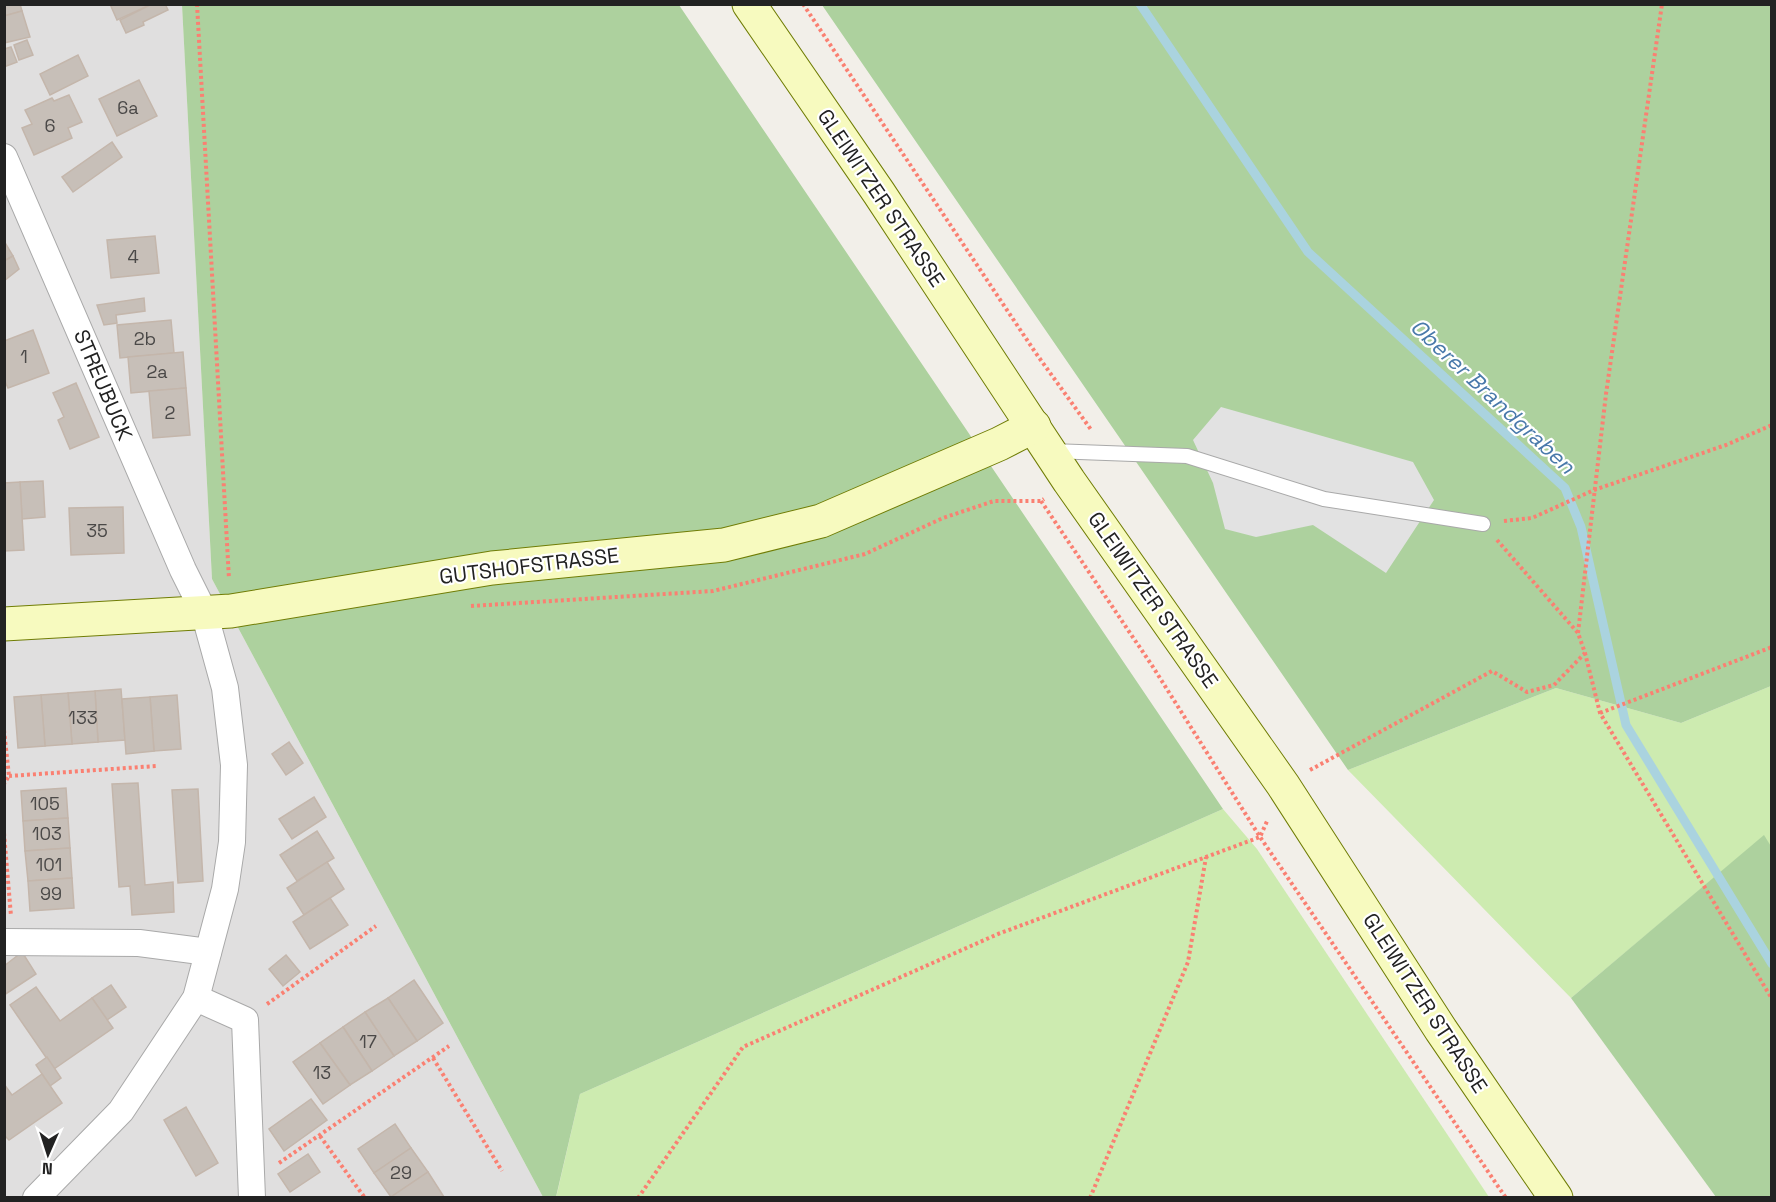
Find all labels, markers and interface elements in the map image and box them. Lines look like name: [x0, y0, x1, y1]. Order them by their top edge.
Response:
house number: 6a: [117, 96, 139, 119]
street label: GLEIWITZER STRASSE: [812, 103, 951, 292]
house number: 6: [44, 114, 56, 137]
house number: 4: [127, 245, 139, 268]
water label: Oberer Brandgraben: [1405, 312, 1582, 480]
street label: STREUBUCK: [68, 325, 139, 444]
house number: 2b: [134, 327, 156, 350]
house number: 1: [20, 345, 28, 368]
house number: 2a: [146, 360, 168, 383]
house number: 2: [165, 401, 175, 424]
street label: GLEIWITZER STRASSE: [1082, 506, 1224, 693]
house number: 35: [86, 519, 108, 542]
street label: GUTSHOFSTRASSE: [438, 541, 620, 590]
house number: 133: [68, 706, 98, 729]
house number: 105: [30, 792, 60, 815]
house number: 103: [32, 822, 62, 845]
house number: 101: [36, 853, 62, 876]
house number: 99: [40, 882, 62, 905]
street label: GLEIWITZER STRASSE: [1357, 908, 1494, 1098]
house number: 17: [359, 1030, 377, 1053]
house number: 13: [313, 1061, 331, 1084]
north arrow: [18, 1124, 78, 1184]
text: N: [41, 1158, 53, 1179]
house number: 29: [390, 1161, 412, 1184]

